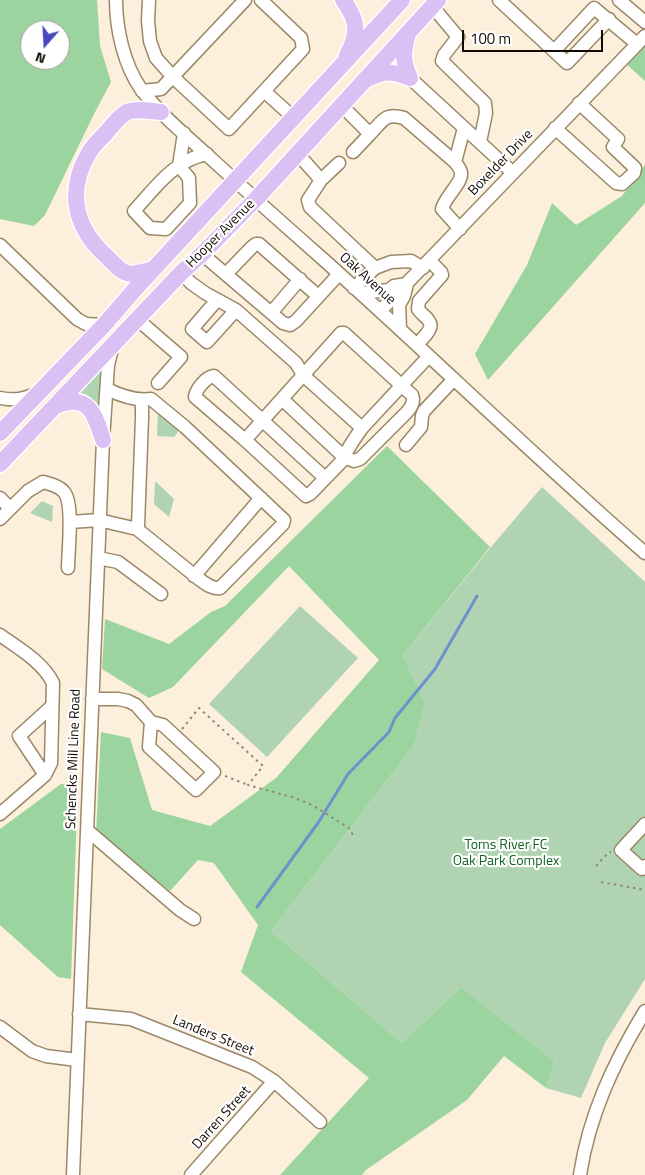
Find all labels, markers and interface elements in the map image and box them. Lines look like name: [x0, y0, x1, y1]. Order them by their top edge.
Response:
north arrow: [20, 20, 70, 70]
scale bar: [465, 20, 606, 52]
text: 100 m: [470, 27, 511, 50]
text: N: [32, 47, 48, 70]
street label: Boxelder Drive: [465, 126, 537, 200]
street label: Hooper Avenue: [183, 196, 259, 272]
street label: Oak Avenue: [335, 249, 399, 309]
street label: Schencks Mill Line Road: [63, 689, 85, 829]
park label: Toms River FC Oak Park Complex: [453, 838, 559, 870]
street label: Landers Street: [170, 1012, 256, 1060]
street label: Darren Street: [189, 1083, 255, 1153]

